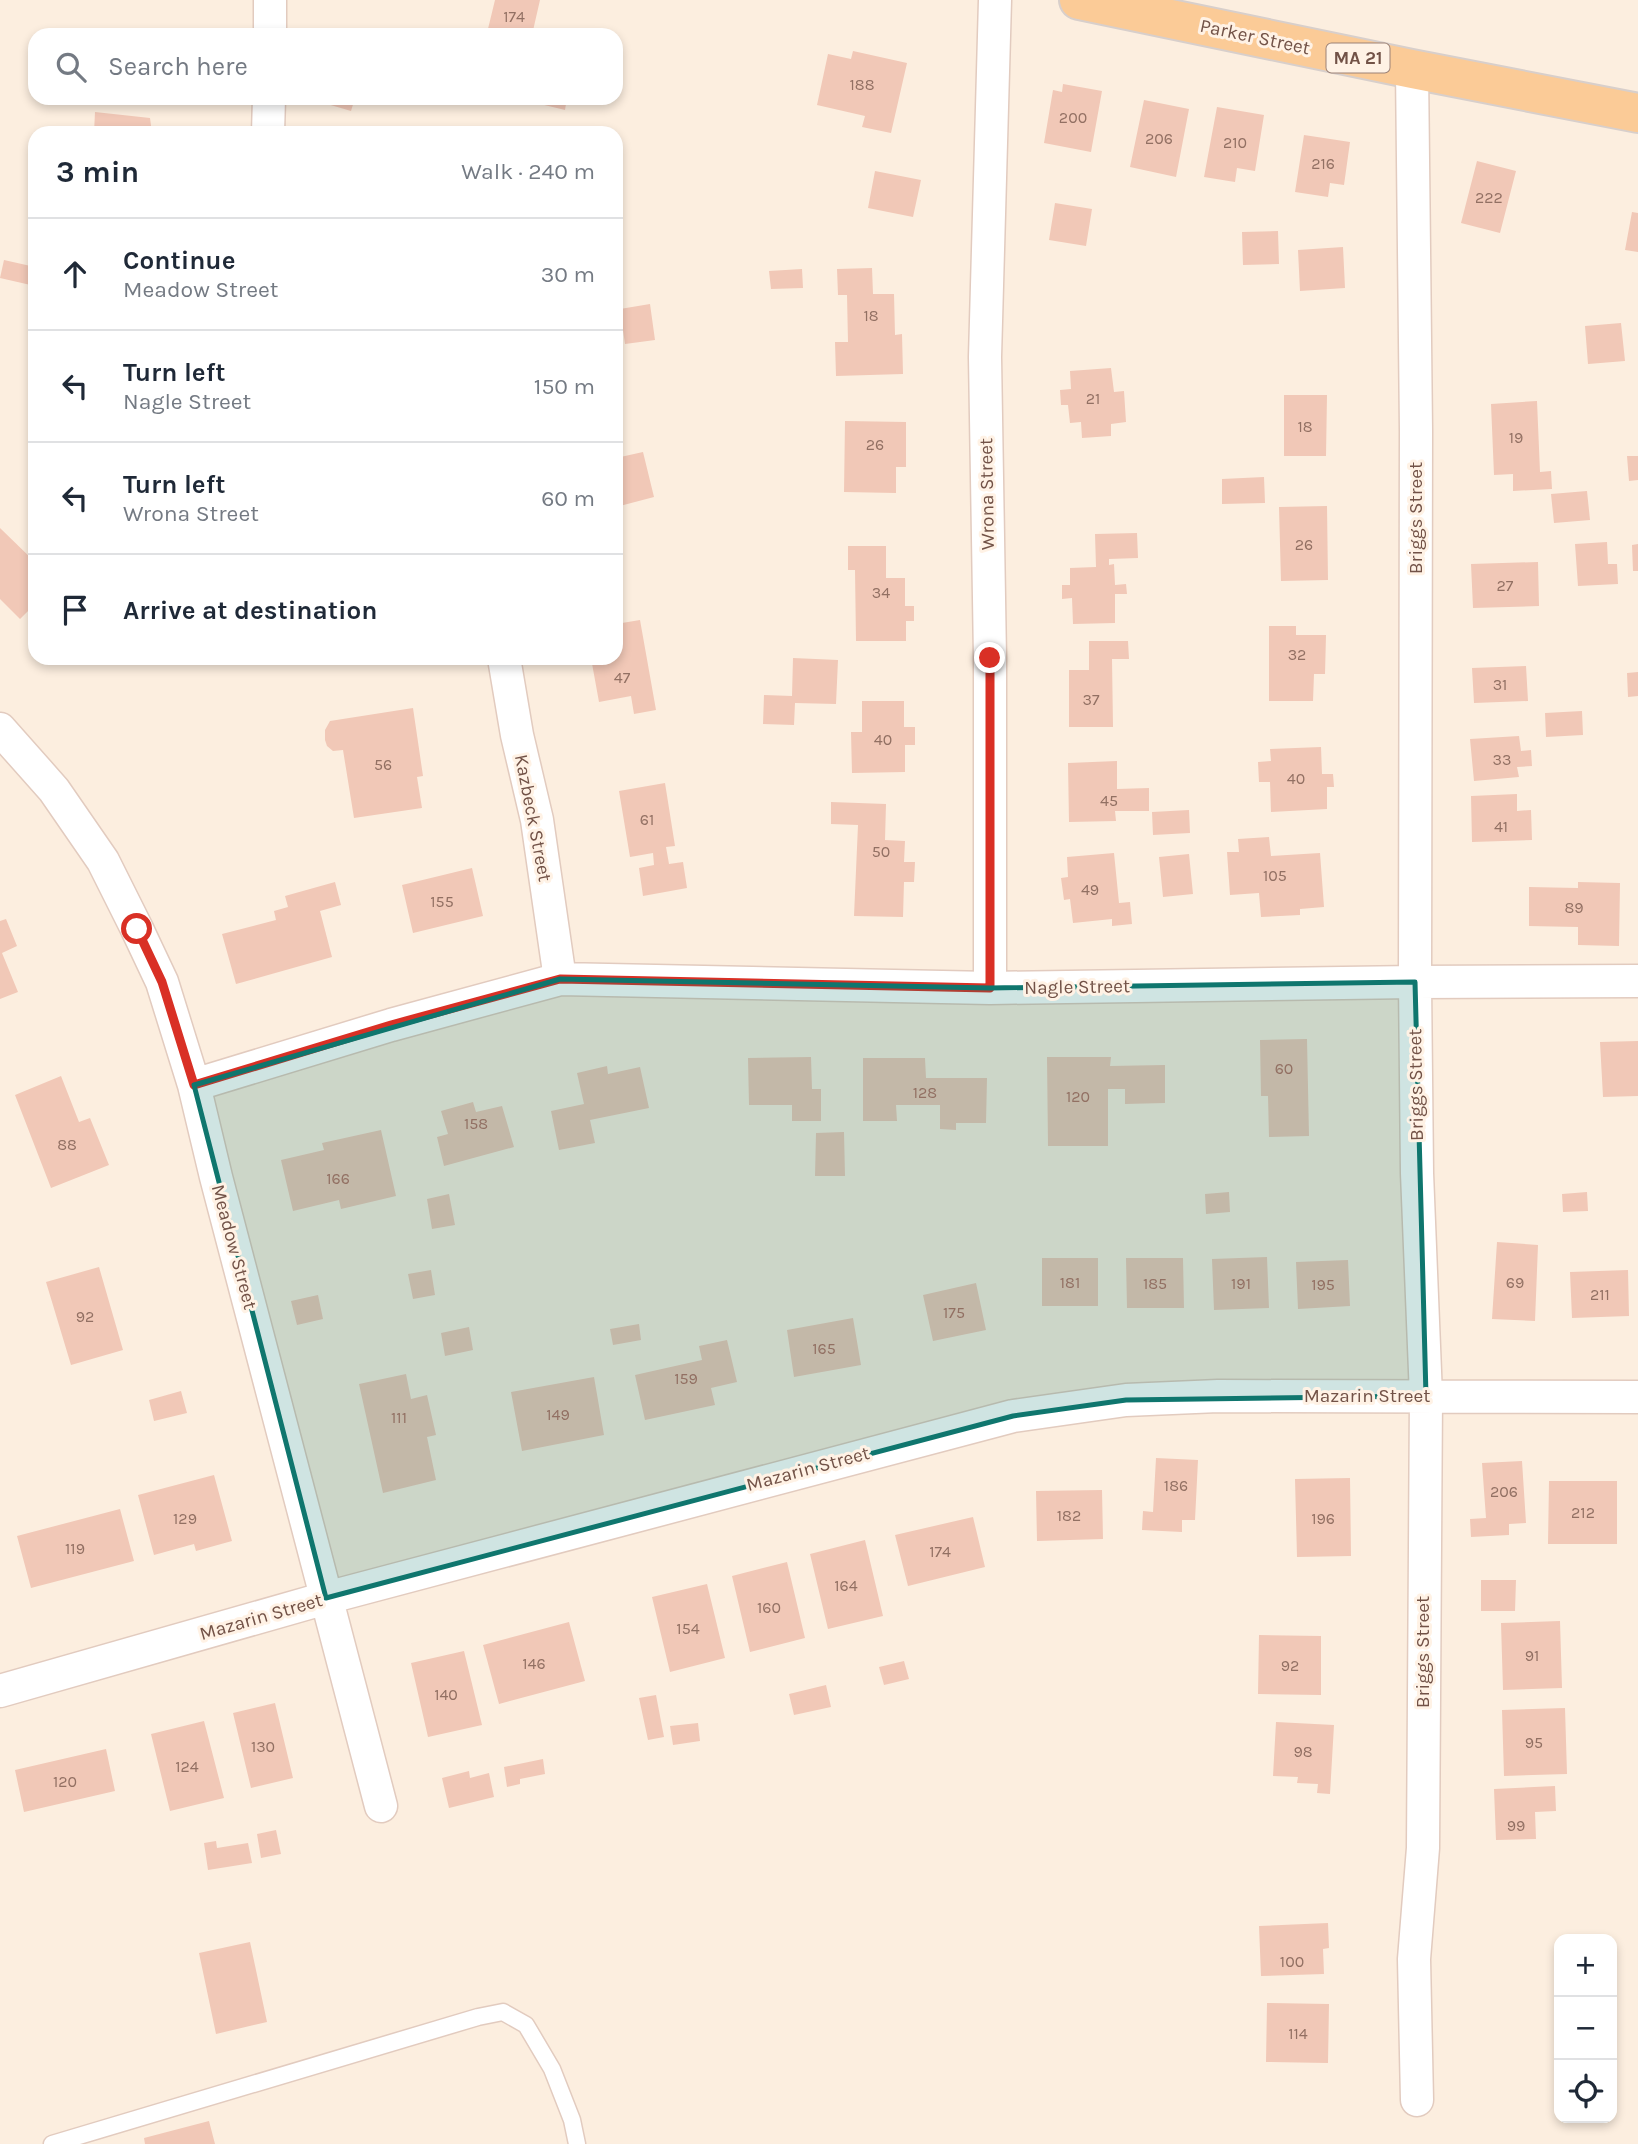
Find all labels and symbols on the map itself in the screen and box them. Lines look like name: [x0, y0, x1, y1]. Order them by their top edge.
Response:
house number: 174: [503, 7, 525, 26]
street label: Parker Street: [1198, 15, 1312, 59]
road number: MA 21: [1326, 44, 1390, 72]
house number: 188: [850, 75, 874, 94]
house number: 200: [1059, 108, 1087, 127]
house number: 206: [1145, 129, 1173, 148]
house number: 210: [1223, 133, 1247, 152]
house number: 216: [1311, 154, 1335, 173]
house number: 222: [1475, 188, 1503, 207]
house number: 18: [863, 306, 879, 325]
house number: 21: [1086, 389, 1100, 408]
house number: 18: [1297, 417, 1313, 436]
house number: 19: [1509, 428, 1523, 447]
house number: 26: [866, 435, 884, 454]
street label: Wrona Street: [975, 438, 999, 550]
street label: Briggs Street: [1405, 462, 1427, 574]
house number: 26: [1295, 535, 1313, 554]
house number: 27: [1497, 576, 1514, 595]
house number: 34: [872, 583, 890, 602]
route end: [974, 642, 1005, 673]
house number: 32: [1288, 645, 1306, 664]
house number: 47: [614, 668, 631, 687]
house number: 31: [1493, 675, 1507, 694]
house number: 37: [1083, 690, 1100, 709]
house number: 40: [874, 730, 892, 749]
house number: 33: [1493, 750, 1511, 769]
street label: Kazbeck Street: [510, 752, 556, 884]
house number: 56: [374, 755, 392, 774]
house number: 40: [1287, 769, 1305, 788]
house number: 45: [1100, 791, 1118, 810]
house number: 61: [640, 810, 654, 829]
house number: 41: [1494, 817, 1508, 836]
house number: 50: [872, 842, 890, 861]
house number: 105: [1263, 866, 1287, 885]
house number: 49: [1081, 880, 1099, 899]
house number: 155: [430, 892, 454, 911]
house number: 89: [1564, 898, 1584, 917]
route start: [121, 913, 152, 944]
street label: Nagle Street: [1024, 975, 1130, 999]
street label: Briggs Street: [1404, 1029, 1428, 1141]
house number: 60: [1275, 1059, 1293, 1078]
house number: 128: [913, 1083, 937, 1102]
house number: 120: [1066, 1087, 1090, 1106]
house number: 158: [464, 1114, 488, 1133]
house number: 88: [57, 1135, 77, 1154]
house number: 166: [326, 1169, 350, 1188]
street label: Meadow Street: [207, 1182, 261, 1312]
house number: 181: [1060, 1273, 1080, 1292]
house number: 69: [1506, 1273, 1524, 1292]
house number: 185: [1143, 1274, 1167, 1293]
house number: 191: [1231, 1274, 1251, 1293]
house number: 195: [1311, 1275, 1335, 1294]
house number: 211: [1590, 1285, 1610, 1304]
house number: 175: [943, 1303, 965, 1322]
house number: 92: [76, 1307, 94, 1326]
house number: 165: [812, 1339, 836, 1358]
house number: 159: [674, 1369, 698, 1388]
street label: Mazarin Street: [1304, 1385, 1430, 1407]
house number: 149: [546, 1405, 570, 1424]
house number: 111: [391, 1408, 407, 1427]
street label: Mazarin Street: [744, 1442, 872, 1496]
house number: 186: [1164, 1476, 1188, 1495]
house number: 206: [1490, 1482, 1518, 1501]
house number: 212: [1571, 1503, 1595, 1522]
house number: 182: [1057, 1506, 1081, 1525]
house number: 129: [173, 1509, 197, 1528]
house number: 196: [1311, 1509, 1335, 1528]
house number: 119: [65, 1539, 85, 1558]
house number: 174: [929, 1542, 951, 1561]
house number: 164: [834, 1576, 858, 1595]
street label: Mazarin Street: [197, 1589, 325, 1645]
street label: Briggs Street: [1412, 1596, 1434, 1708]
house number: 160: [757, 1598, 781, 1617]
house number: 154: [676, 1619, 700, 1638]
house number: 91: [1525, 1646, 1539, 1665]
house number: 146: [522, 1654, 546, 1673]
house number: 92: [1281, 1656, 1299, 1675]
house number: 140: [434, 1685, 458, 1704]
house number: 95: [1525, 1733, 1543, 1752]
house number: 130: [251, 1737, 275, 1756]
house number: 98: [1293, 1742, 1313, 1761]
house number: 124: [175, 1757, 199, 1776]
house number: 120: [53, 1772, 77, 1791]
house number: 99: [1507, 1816, 1525, 1835]
house number: 100: [1280, 1952, 1304, 1971]
house number: 114: [1288, 2024, 1308, 2043]

